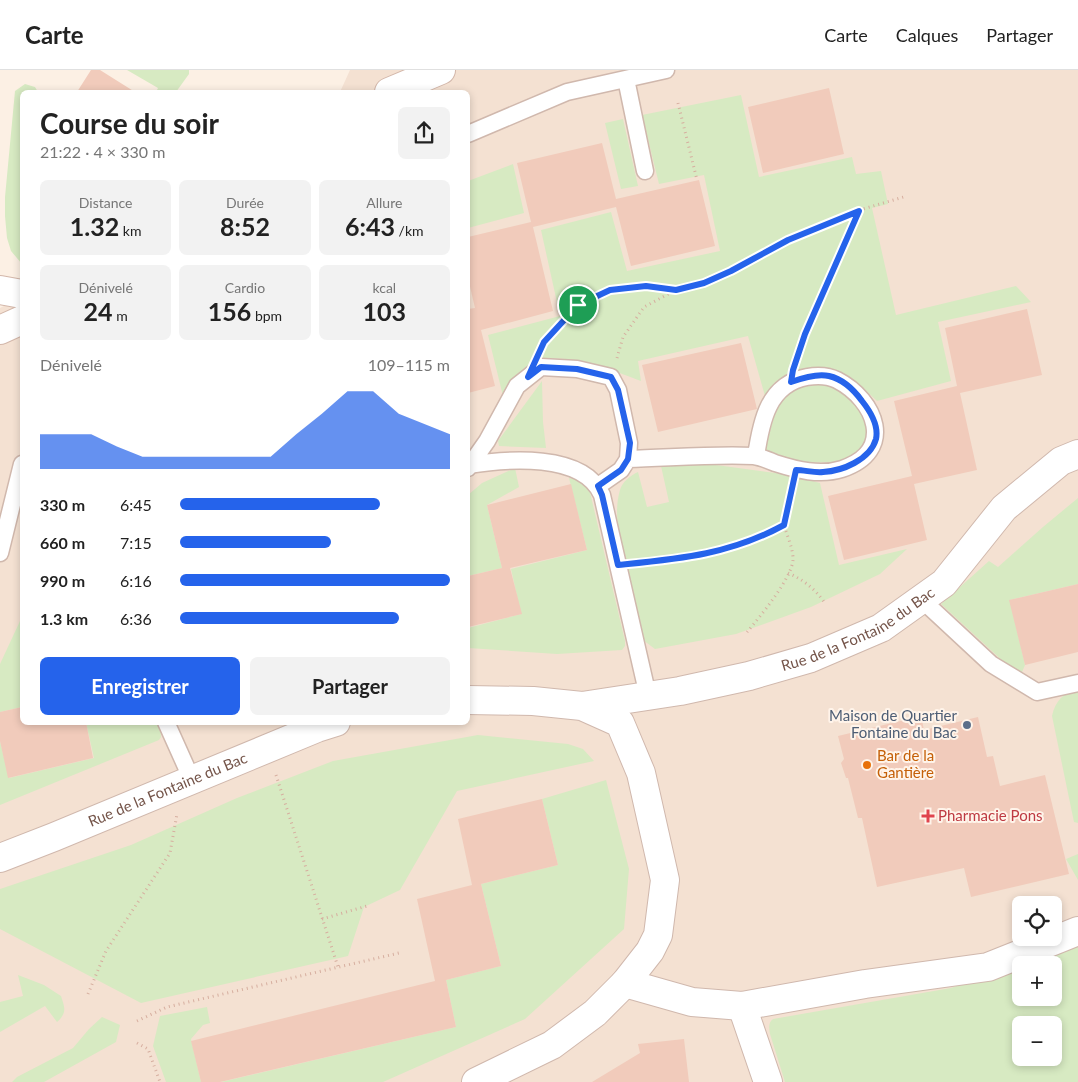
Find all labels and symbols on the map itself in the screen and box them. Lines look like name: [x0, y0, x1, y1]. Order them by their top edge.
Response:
pin: [557, 284, 599, 326]
street label: Rue de la Fontaine du Bac: [779, 583, 937, 674]
place label: Maison de Quartier Fontaine du Bac: [829, 706, 958, 741]
marker: Maison de Quartier Fontaine du Bac: [961, 719, 973, 731]
place label: Bar de la Gantière: [877, 746, 934, 781]
street label: Rue de la Fontaine du Bac: [85, 748, 249, 830]
marker: Bar de la Gantière: [861, 759, 873, 771]
place label: Pharmacie Pons: [938, 806, 1043, 824]
marker: Pharmacie Pons: [922, 810, 934, 822]

